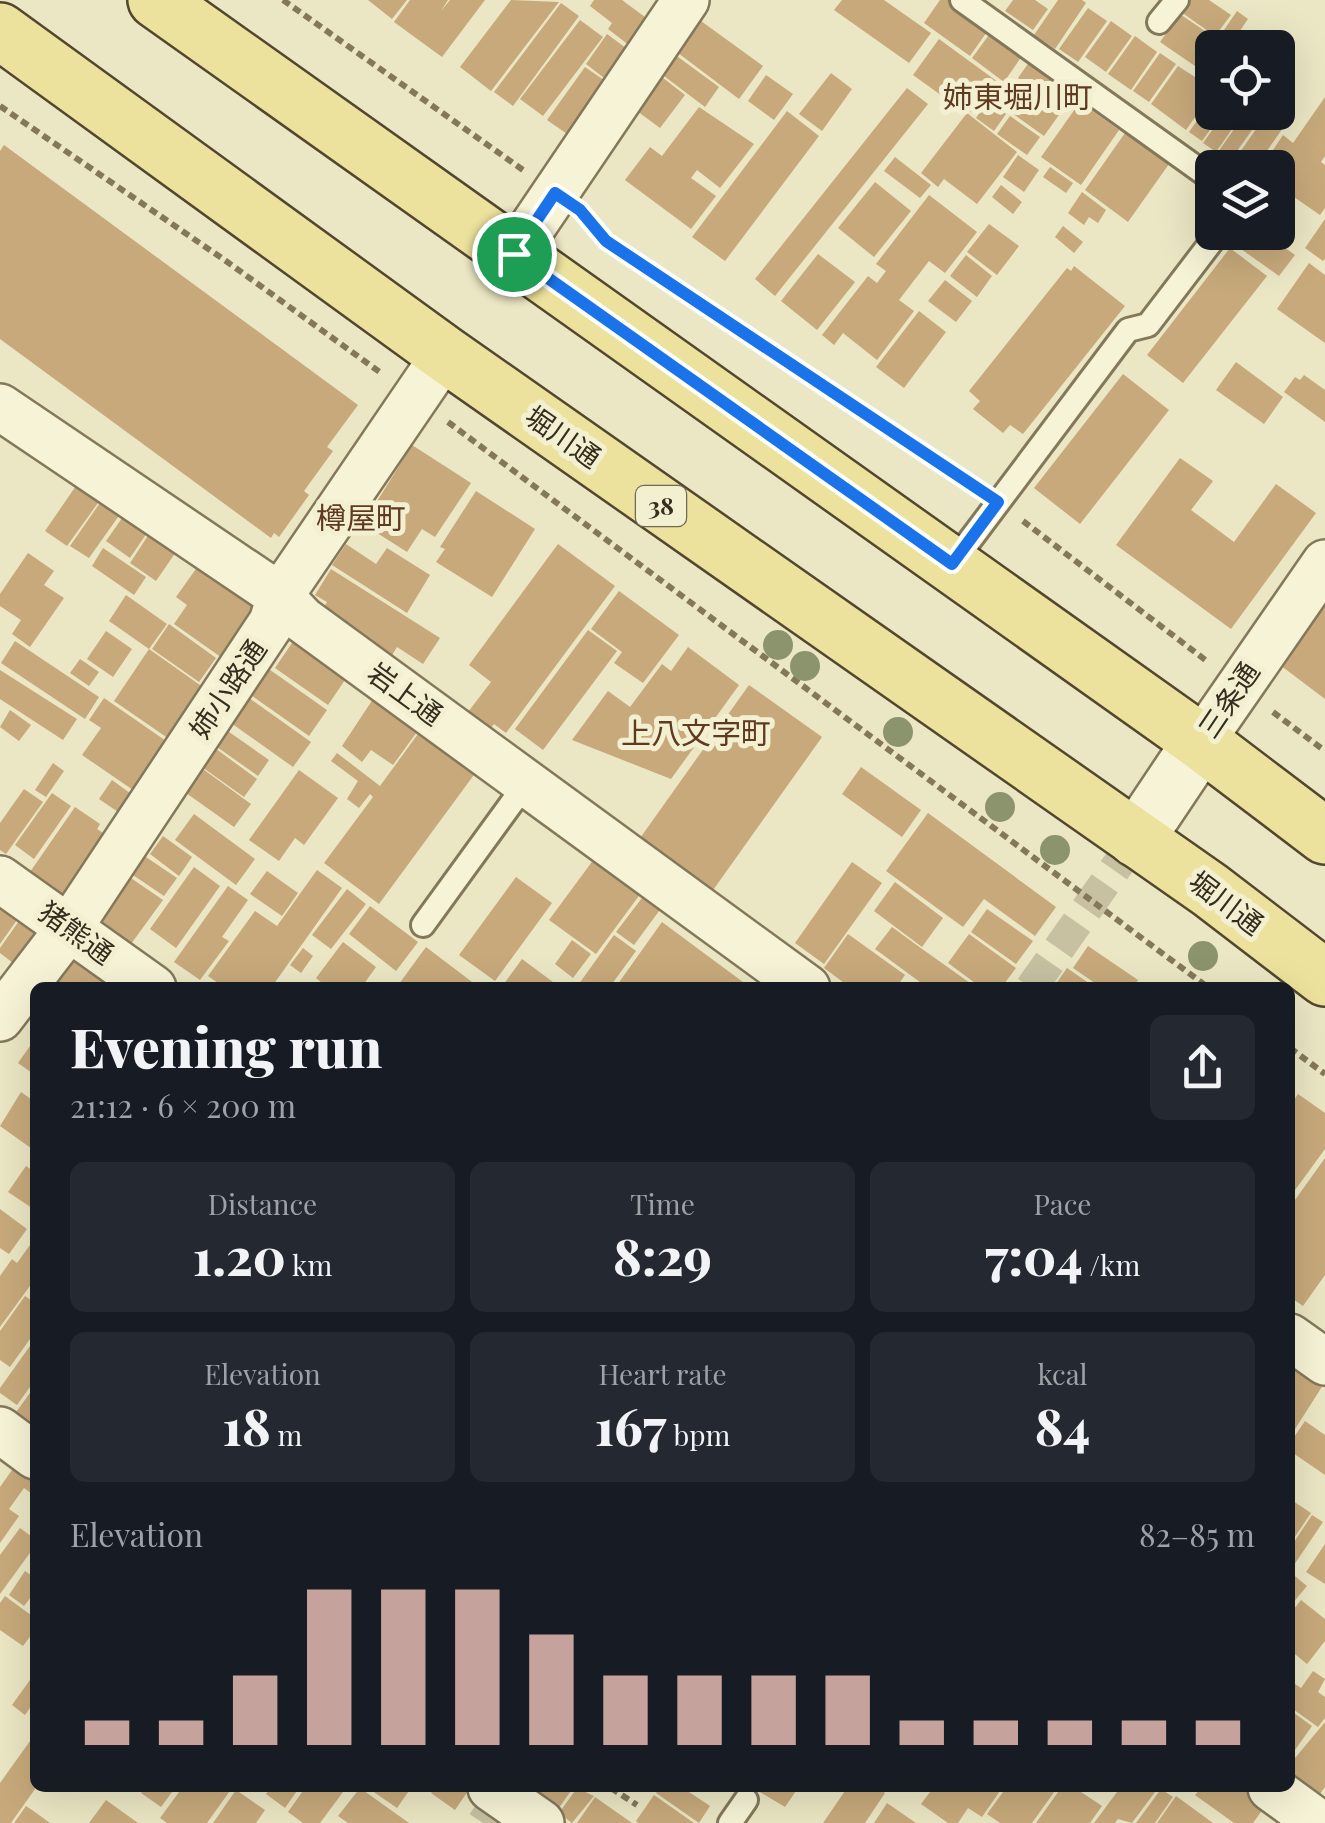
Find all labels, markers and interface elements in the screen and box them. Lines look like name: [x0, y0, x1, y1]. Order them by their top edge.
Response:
map controls: [1195, 30, 1295, 250]
button: locate: [1195, 30, 1295, 130]
district label: 姉東堀川町: [943, 76, 1093, 116]
button: layers: [1195, 150, 1295, 250]
pin: [472, 212, 557, 297]
icon: arrive: [487, 227, 542, 282]
street label: 堀川通: [519, 397, 609, 475]
road number: 38: [636, 486, 686, 526]
district label: 樽屋町: [316, 497, 406, 537]
street label: 姉小路通: [180, 631, 273, 745]
street label: 岩上通: [361, 653, 451, 732]
street label: 三条通: [1189, 654, 1267, 744]
district label: 上八文字町: [621, 712, 771, 752]
street label: 堀川通: [1182, 862, 1272, 942]
street label: 猪熊通: [32, 892, 122, 971]
text: Evening run: [70, 1008, 382, 1082]
button: share: [1150, 1015, 1255, 1120]
text: 21:12 · 6 × 200 m: [70, 1083, 296, 1126]
text: Distance: [208, 1185, 317, 1222]
text: Time: [630, 1185, 695, 1222]
text: Pace: [1034, 1185, 1091, 1222]
text: 1.20: [193, 1222, 286, 1289]
text: 8:29: [613, 1222, 712, 1289]
text: 7:04: [985, 1222, 1083, 1289]
text: km: [286, 1246, 332, 1283]
text: /km: [1083, 1246, 1140, 1283]
text: Elevation: [204, 1355, 321, 1392]
text: Heart rate: [598, 1355, 727, 1392]
text: kcal: [1037, 1355, 1088, 1392]
text: 18: [223, 1392, 271, 1459]
text: 167: [595, 1392, 666, 1459]
text: 84: [1035, 1392, 1090, 1459]
text: m: [271, 1416, 302, 1453]
text: bpm: [666, 1416, 730, 1453]
text: Elevation: [70, 1512, 203, 1555]
text: 82–85 m: [1139, 1512, 1255, 1555]

